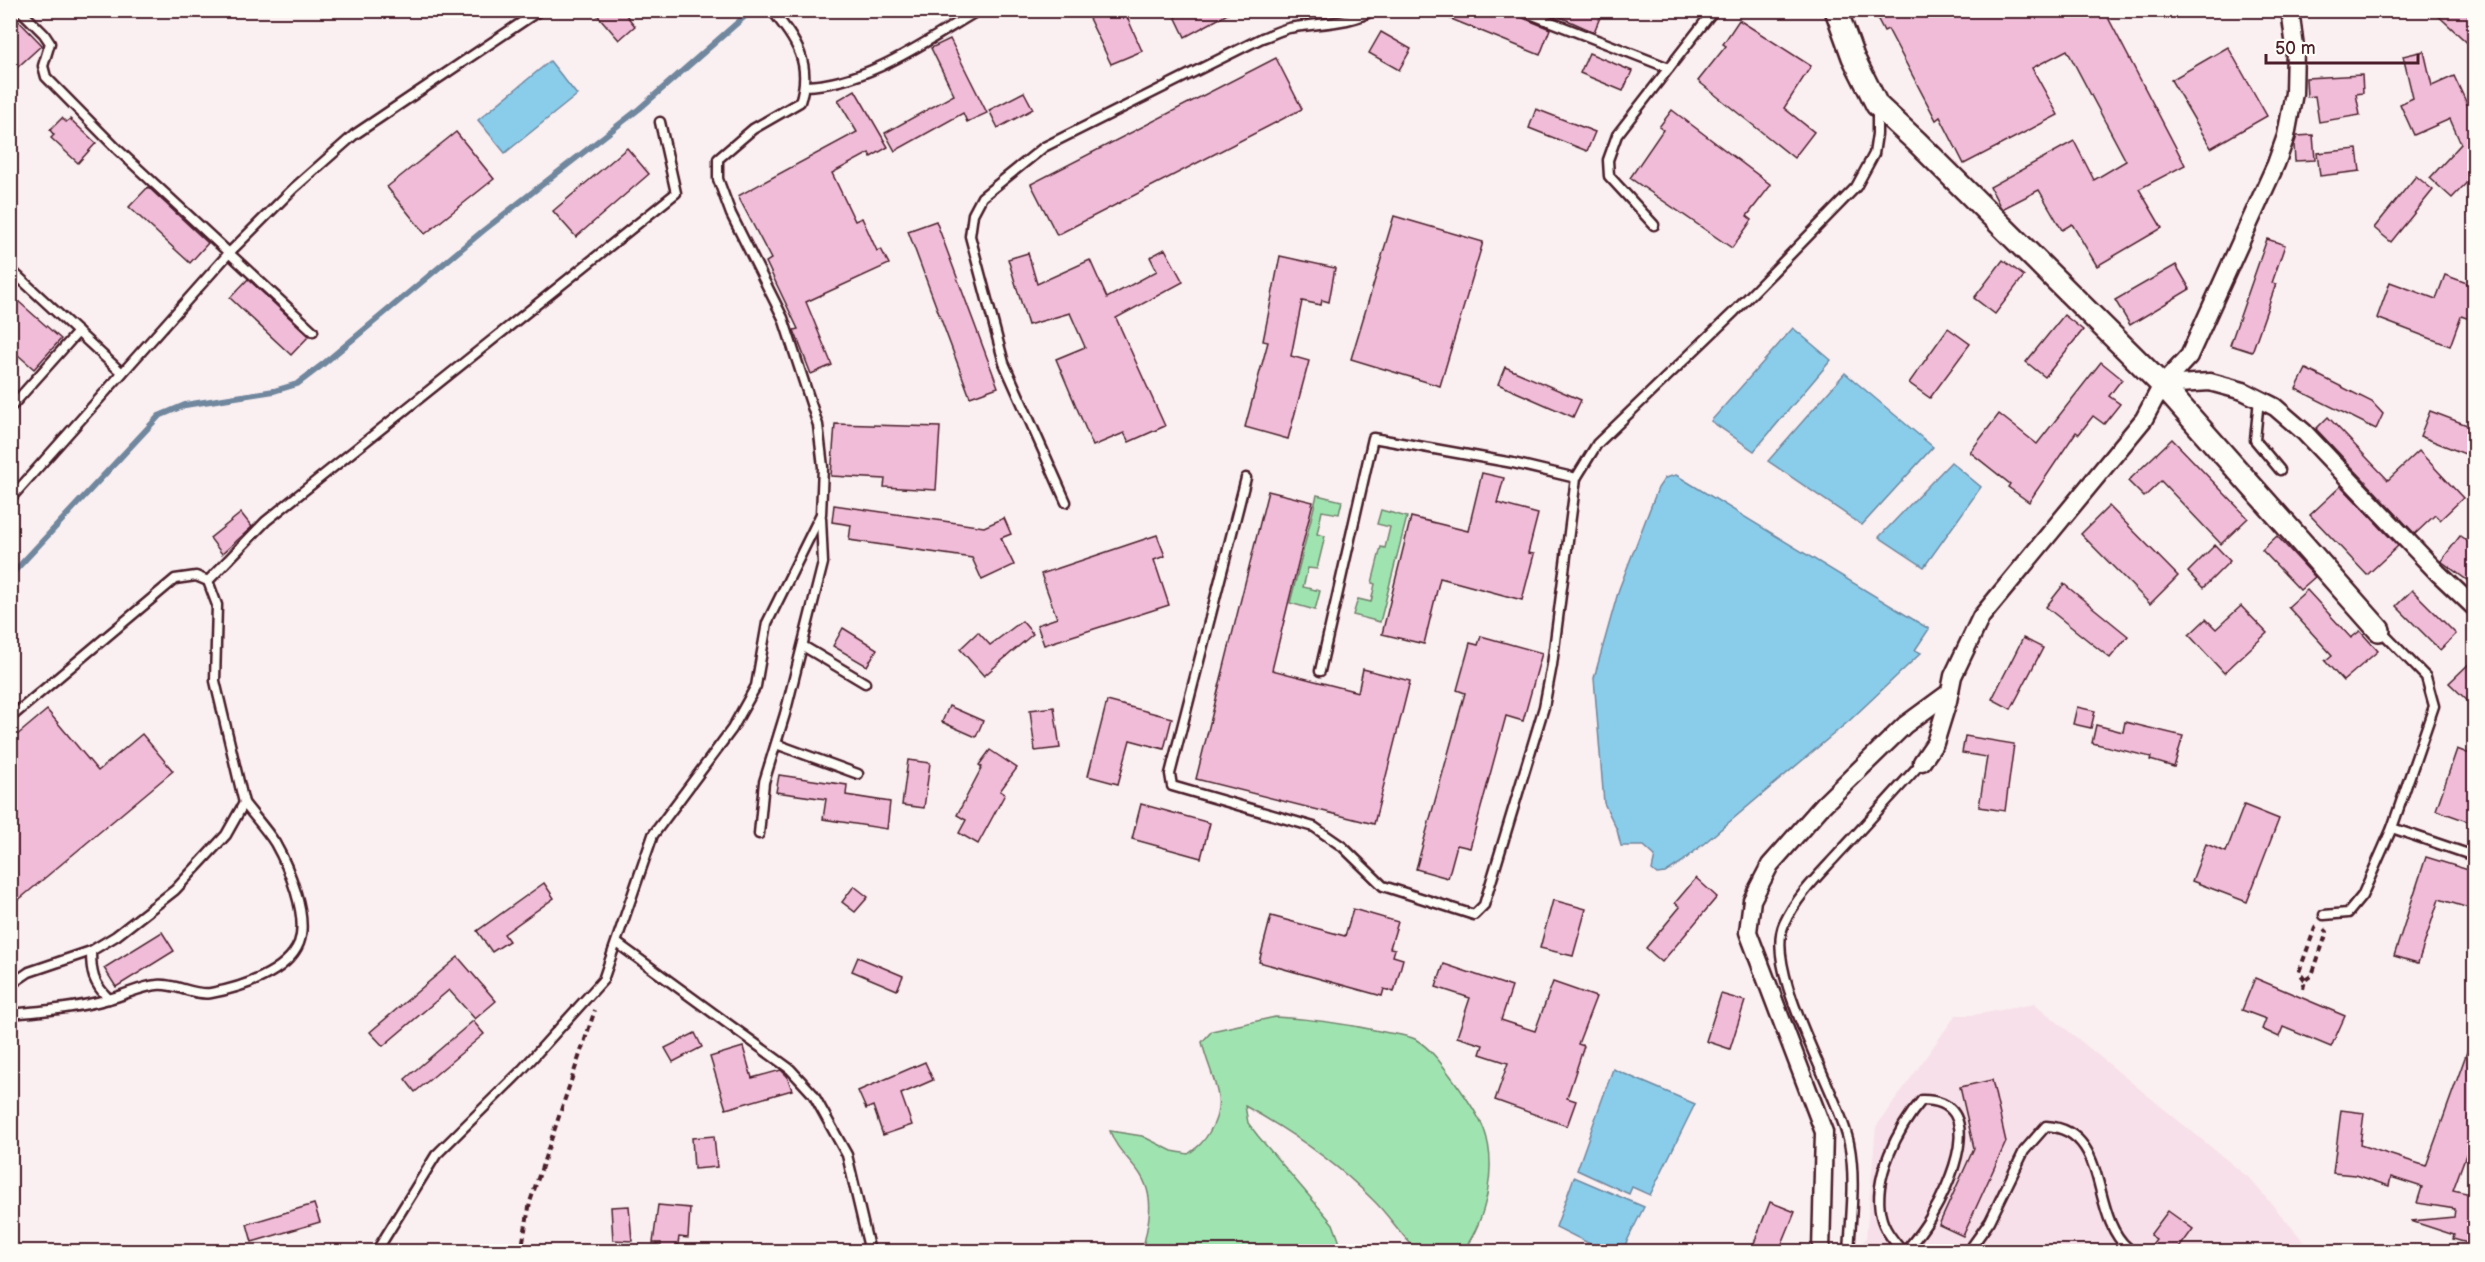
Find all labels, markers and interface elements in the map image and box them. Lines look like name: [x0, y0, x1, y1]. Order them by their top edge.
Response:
scale bar: [2266, 27, 2418, 65]
text: 50 m: [2275, 38, 2316, 59]

